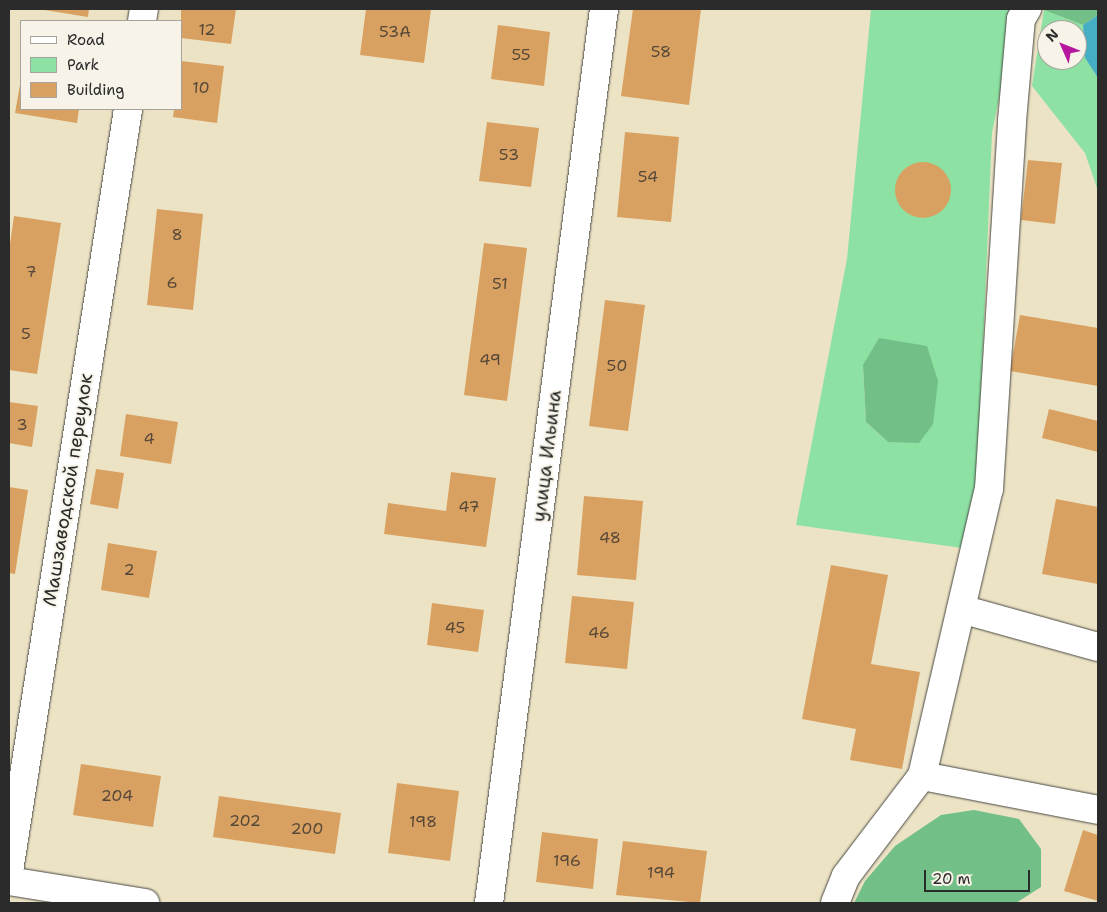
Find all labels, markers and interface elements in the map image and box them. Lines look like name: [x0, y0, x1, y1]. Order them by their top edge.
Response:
legend: [20, 20, 182, 110]
house number: 12: [198, 20, 216, 40]
north arrow: [1037, 20, 1087, 70]
house number: 53А: [379, 22, 411, 42]
text: N: [1042, 25, 1062, 46]
text: Road: [67, 30, 105, 50]
house number: 58: [651, 42, 671, 62]
house number: 55: [511, 45, 531, 65]
text: Park: [67, 55, 99, 75]
house number: 10: [192, 78, 210, 98]
text: Building: [67, 80, 124, 100]
house number: 53: [499, 145, 519, 165]
house number: 54: [638, 167, 658, 187]
house number: 8: [171, 225, 183, 245]
house number: 7: [25, 262, 37, 282]
house number: 6: [166, 273, 178, 293]
house number: 51: [492, 274, 508, 294]
house number: 5: [21, 324, 31, 344]
house number: 49: [479, 350, 501, 370]
house number: 50: [607, 356, 627, 376]
street label: Машзаводской переулок: [38, 372, 98, 608]
street label: улица Ильина: [528, 389, 566, 523]
house number: 3: [16, 415, 28, 435]
house number: 4: [143, 429, 155, 449]
house number: 47: [458, 497, 480, 517]
house number: 48: [599, 528, 621, 548]
house number: 2: [123, 560, 135, 580]
house number: 45: [445, 618, 465, 638]
house number: 46: [588, 623, 610, 643]
house number: 204: [101, 786, 133, 806]
house number: 202: [229, 811, 261, 831]
house number: 198: [409, 812, 437, 832]
house number: 200: [291, 819, 323, 839]
house number: 196: [553, 851, 581, 871]
scale bar: [927, 860, 1033, 892]
house number: 194: [647, 863, 675, 883]
text: 20 m: [932, 869, 971, 889]

